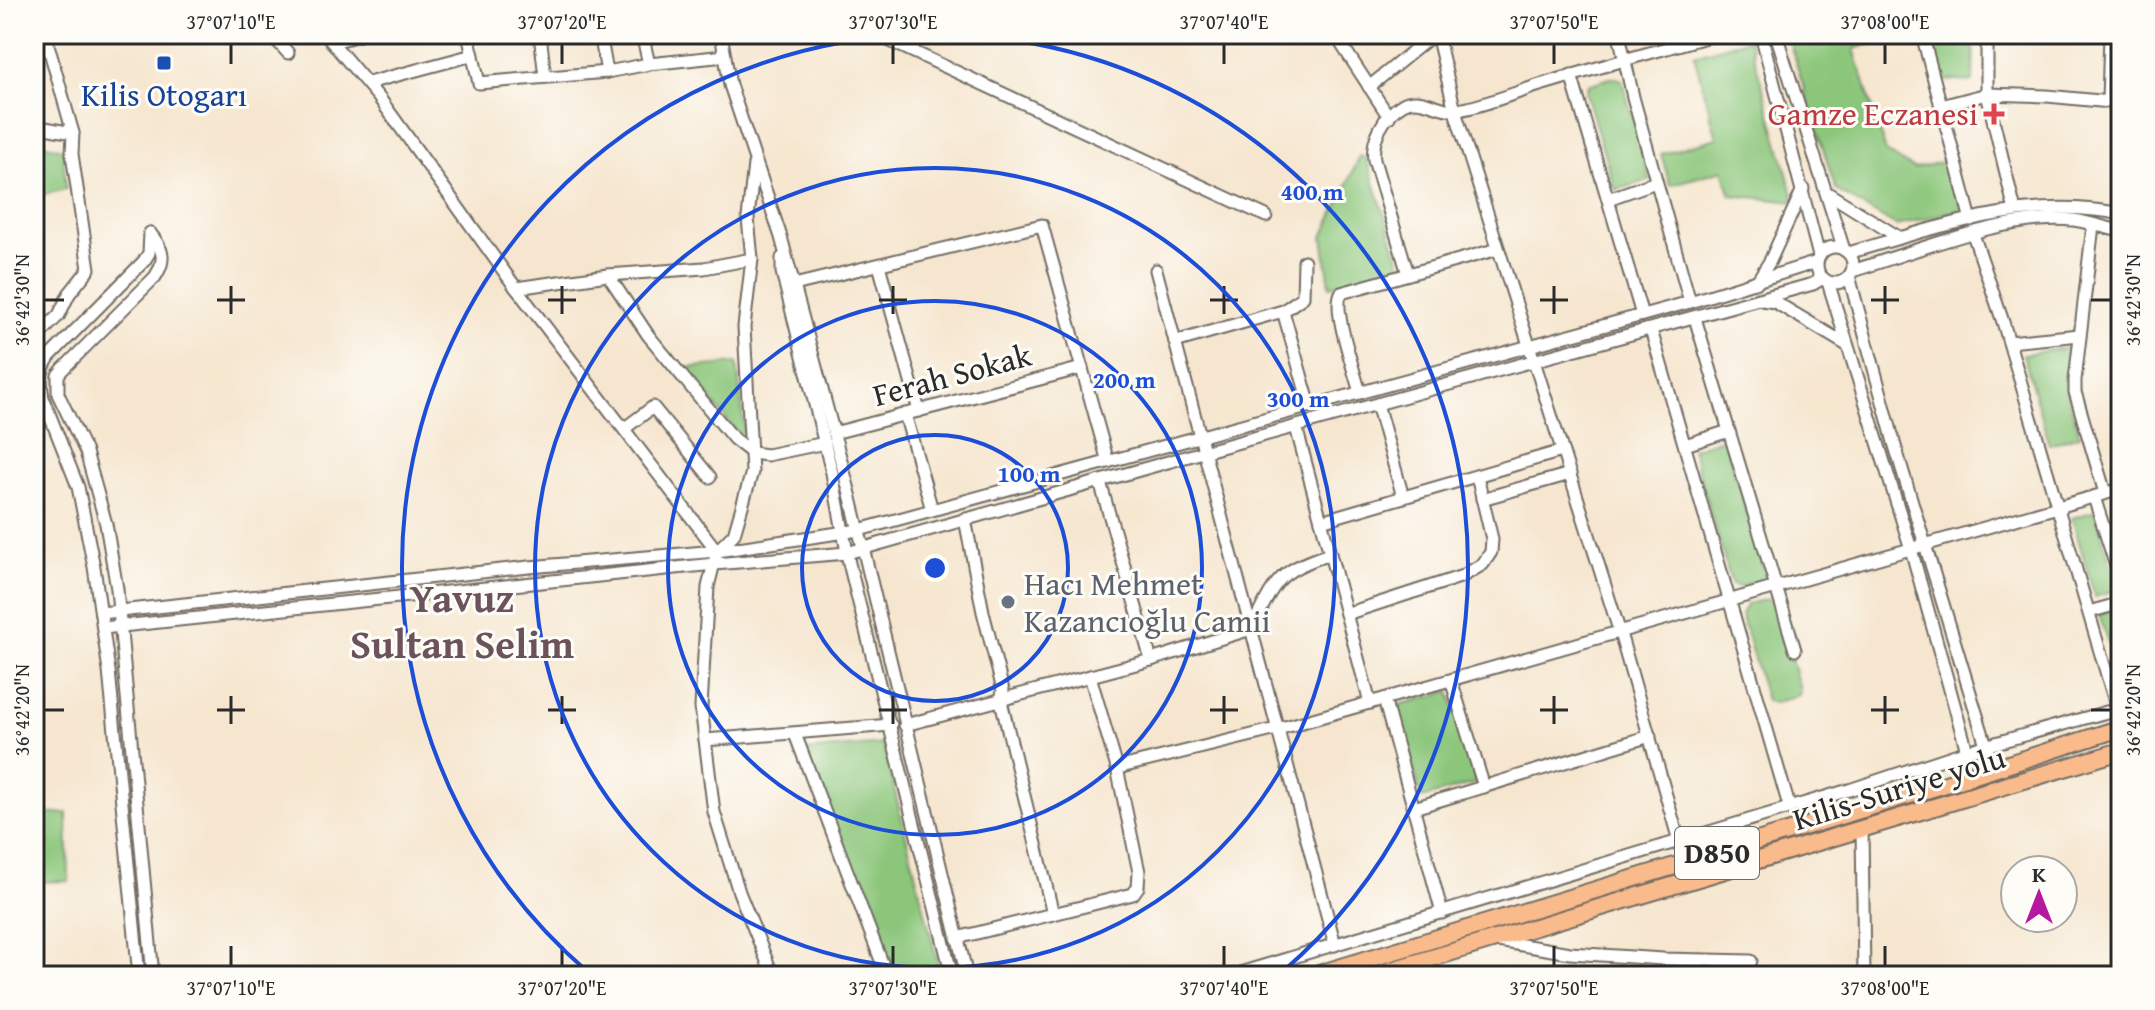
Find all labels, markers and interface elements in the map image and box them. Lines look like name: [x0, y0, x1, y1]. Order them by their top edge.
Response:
text: 37°07'10"E: [187, 7, 275, 36]
text: 37°07'20"E: [518, 7, 606, 36]
text: 37°07'30"E: [849, 7, 937, 36]
text: 37°07'40"E: [1180, 7, 1268, 36]
text: 37°07'50"E: [1510, 7, 1598, 36]
text: 37°08'00"E: [1841, 7, 1929, 36]
marker: Kilis Otogarı: [155, 54, 173, 72]
place label: Kilis Otogarı: [81, 71, 247, 118]
place label: Gamze Eczanesi: [1768, 90, 1978, 137]
marker: Gamze Eczanesi: [1985, 105, 2003, 123]
text: 400 m: [1280, 174, 1344, 209]
text: 36°42'30"N: [7, 254, 36, 346]
text: 36°42'30"N: [2118, 254, 2147, 346]
street label: Ferah Sokak: [868, 331, 1037, 418]
text: 200 m: [1092, 362, 1156, 397]
text: 300 m: [1266, 381, 1330, 416]
text: 100 m: [997, 456, 1061, 491]
centre of rings: [921, 554, 949, 582]
place label: Hacı Mehmet Kazancıoğlu Camii: [1024, 560, 1271, 644]
district label: Yavuz Sultan Selim: [350, 568, 574, 673]
marker: Hacı Mehmet Kazancıoğlu Camii: [999, 593, 1017, 611]
text: 36°42'20"N: [7, 664, 36, 756]
text: 36°42'20"N: [2118, 664, 2147, 756]
street label: Kilis-Suriye yolu: [1787, 733, 2012, 842]
road number: D850: [1675, 827, 1759, 879]
north arrow: [1999, 854, 2079, 934]
text: K: [2032, 858, 2046, 890]
text: 37°07'10"E: [187, 973, 275, 1002]
text: 37°07'20"E: [518, 973, 606, 1002]
text: 37°07'30"E: [849, 973, 937, 1002]
text: 37°07'40"E: [1180, 973, 1268, 1002]
text: 37°07'50"E: [1510, 973, 1598, 1002]
text: 37°08'00"E: [1841, 973, 1929, 1002]

